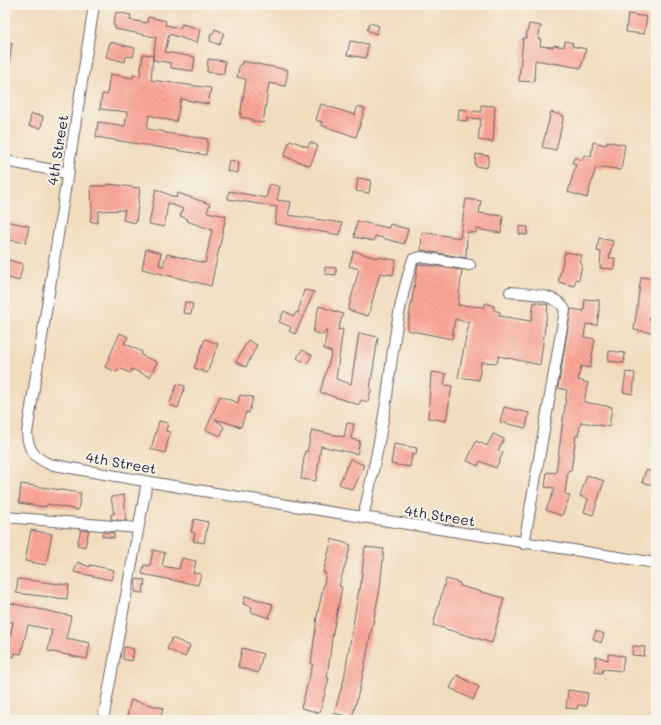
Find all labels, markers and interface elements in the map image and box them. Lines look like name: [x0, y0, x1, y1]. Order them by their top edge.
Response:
street label: 4th Street: [43, 113, 72, 187]
street label: 4th Street: [84, 447, 158, 478]
street label: 4th Street: [403, 501, 477, 530]

